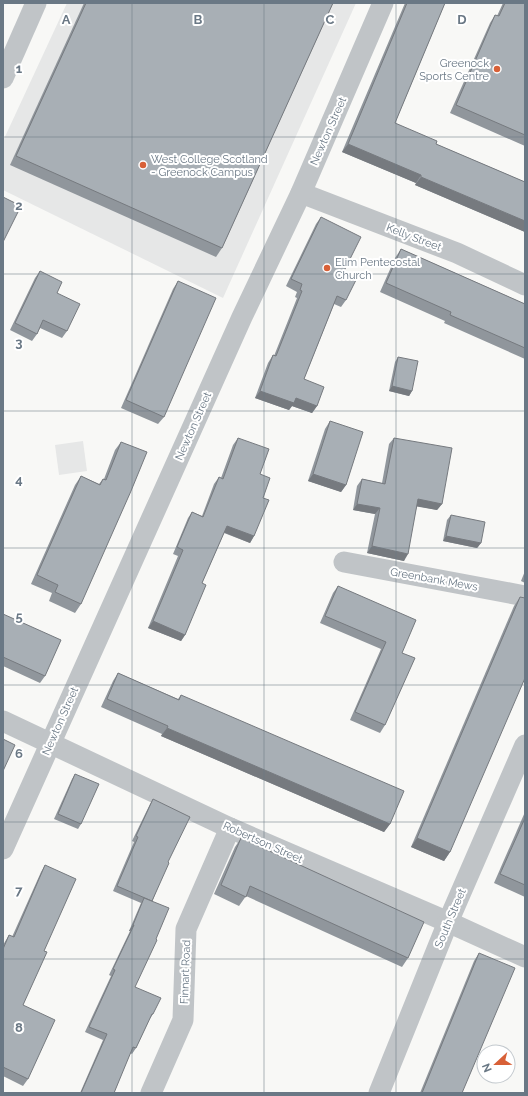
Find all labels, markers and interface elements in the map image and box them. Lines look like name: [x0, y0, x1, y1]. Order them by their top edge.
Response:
text: A: [62, 12, 71, 27]
text: B: [194, 12, 203, 27]
text: C: [326, 12, 335, 27]
text: D: [457, 12, 467, 27]
place label: Greenock Sports Centre: [419, 57, 490, 83]
text: 1: [16, 61, 23, 76]
marker: Greenock Sports Centre: [492, 64, 502, 74]
street label: Newton Street: [308, 95, 349, 167]
place label: West College Scotland - Greenock Campus: [151, 153, 268, 179]
marker: West College Scotland - Greenock Campus: [138, 160, 148, 170]
text: 2: [15, 198, 23, 213]
street label: Kelly Street: [384, 221, 443, 254]
place label: Elim Pentecostal Church: [335, 256, 420, 282]
marker: Elim Pentecostal Church: [322, 263, 332, 273]
text: 3: [15, 335, 23, 350]
street label: Newton Street: [173, 390, 214, 462]
text: 4: [15, 472, 23, 487]
street label: Greenbank Mews: [389, 565, 479, 594]
text: 5: [15, 609, 23, 624]
street label: Newton Street: [40, 685, 81, 757]
text: 6: [15, 746, 23, 761]
street label: Robertson Street: [221, 819, 305, 866]
text: 7: [15, 883, 23, 898]
street label: South Street: [432, 886, 469, 950]
street label: Finnart Road: [178, 939, 193, 1004]
text: 8: [15, 1020, 23, 1035]
north arrow: [476, 1044, 516, 1084]
text: N: [480, 1061, 495, 1074]

